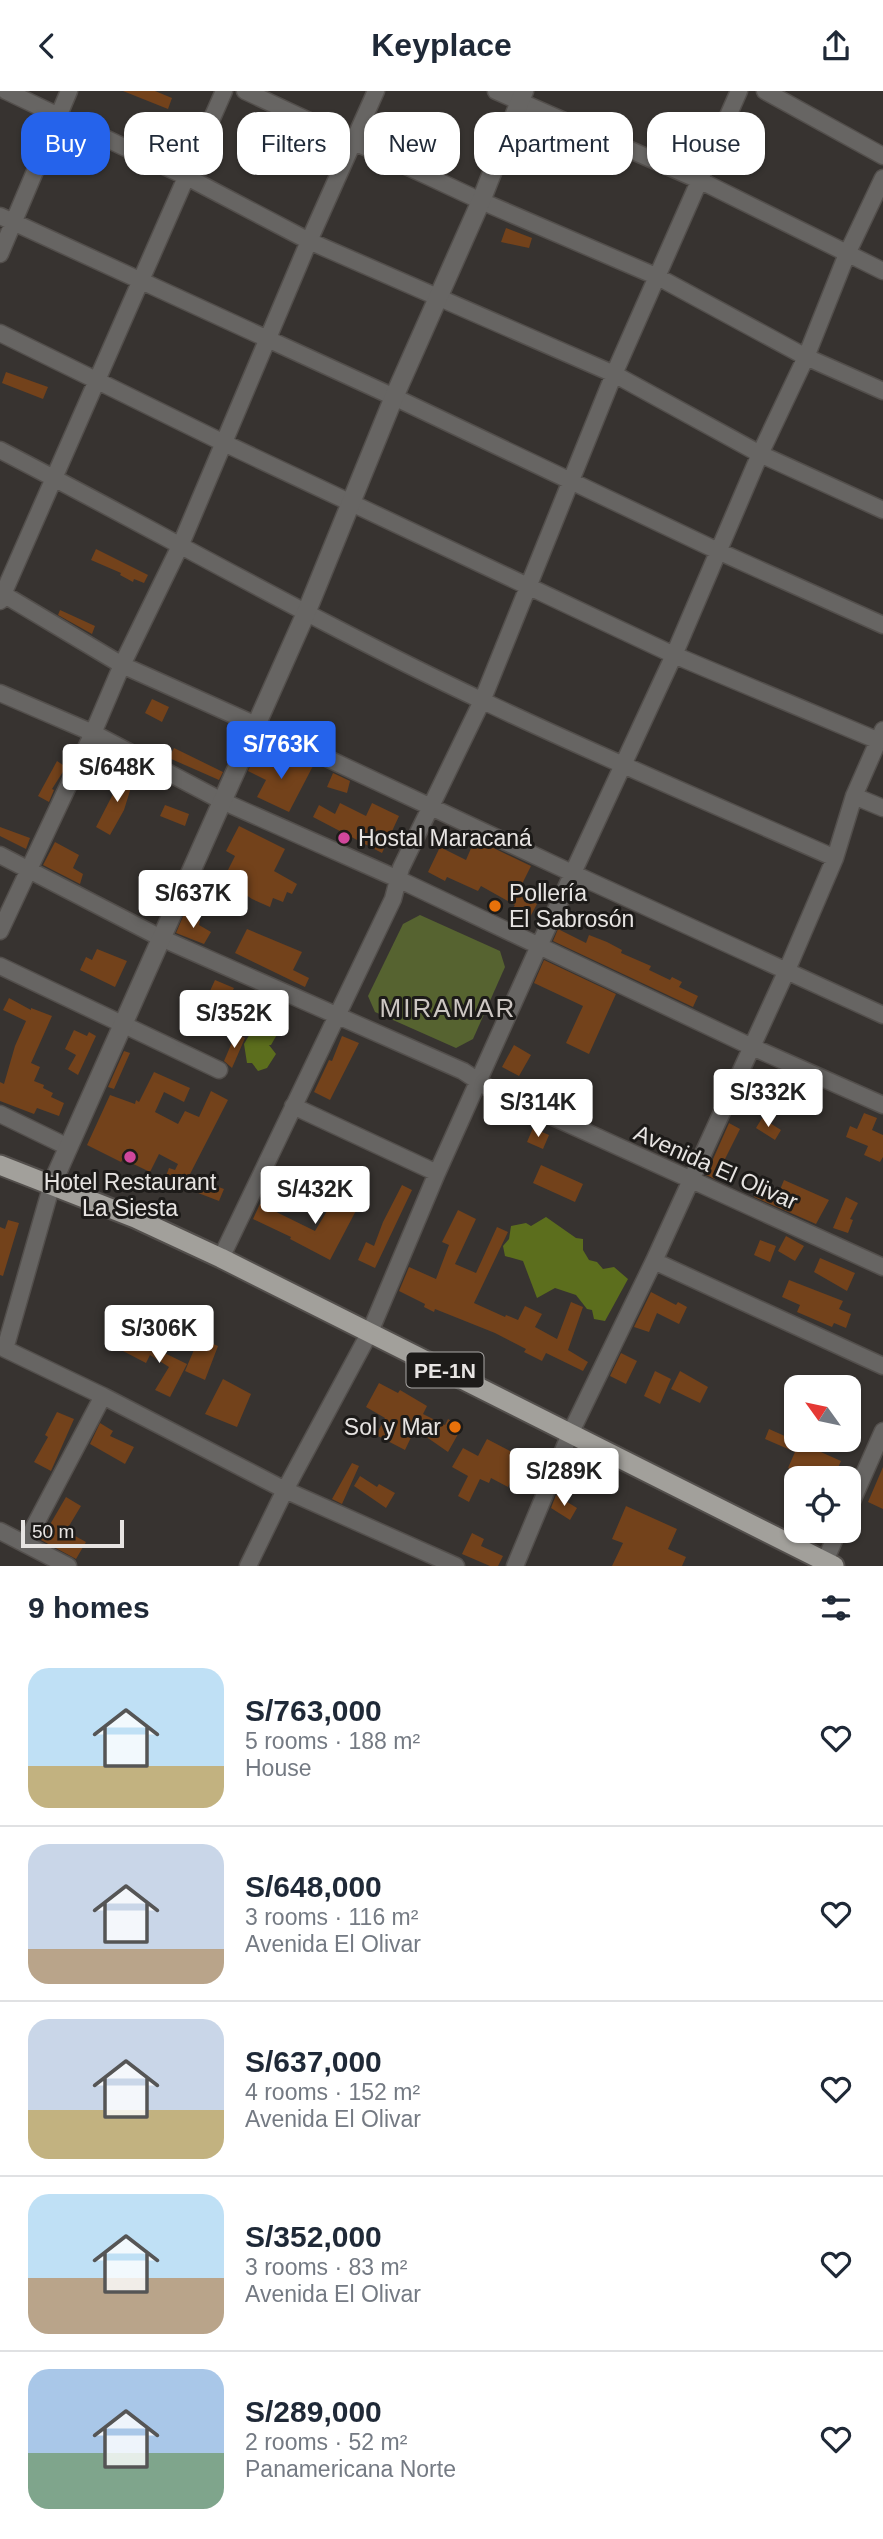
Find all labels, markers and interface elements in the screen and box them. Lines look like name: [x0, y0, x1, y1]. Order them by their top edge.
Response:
icon: back: [28, 27, 66, 65]
text: Keyplace: [371, 27, 512, 63]
icon: share: [817, 27, 855, 65]
chip: Buy: [21, 112, 110, 175]
chip: Rent: [124, 112, 223, 175]
chip: Filters: [237, 112, 350, 175]
chip: New: [364, 112, 460, 175]
chip: Apartment: [474, 112, 633, 175]
chip: House: [647, 112, 765, 175]
pin: S/763K: [224, 721, 338, 781]
text: S/763K: [243, 731, 319, 757]
pin: S/648K: [60, 745, 174, 804]
text: S/648K: [79, 754, 155, 780]
place label: Hostal Maracaná: [358, 825, 532, 851]
marker: Hostal Maracaná: [336, 830, 352, 846]
pin: S/637K: [136, 871, 250, 930]
text: S/637K: [155, 880, 231, 906]
place label: Pollería El Sabrosón: [509, 880, 634, 932]
marker: Pollería El Sabrosón: [487, 898, 503, 914]
pin: S/352K: [177, 991, 291, 1050]
district label: MIRAMAR: [380, 993, 516, 1023]
text: S/352K: [196, 1000, 272, 1026]
pin: S/332K: [711, 1069, 825, 1129]
pin: S/314K: [481, 1079, 595, 1139]
text: S/332K: [730, 1079, 806, 1105]
text: S/314K: [500, 1089, 576, 1115]
street label: Avenida El Olivar: [630, 1119, 802, 1215]
marker: Hotel Restaurant La Siesta: [122, 1149, 138, 1165]
pin: S/432K: [258, 1167, 372, 1226]
place label: Hotel Restaurant La Siesta: [44, 1169, 217, 1221]
text: S/432K: [277, 1176, 353, 1202]
pin: S/306K: [102, 1305, 216, 1365]
text: S/306K: [121, 1315, 197, 1341]
road number: PE-1N: [406, 1353, 484, 1387]
north arrow: [784, 1375, 861, 1453]
map controls: [784, 1375, 861, 1543]
place label: Sol y Mar: [344, 1414, 441, 1440]
marker: Sol y Mar: [447, 1419, 463, 1435]
pin: S/289K: [507, 1449, 621, 1508]
text: S/289K: [526, 1458, 602, 1484]
button: locate: [784, 1466, 861, 1543]
scale bar: [21, 1517, 124, 1549]
text: 50 m: [32, 1521, 74, 1542]
icon: filters: [817, 1589, 855, 1627]
text: 9 homes: [28, 1591, 150, 1624]
text: S/763,000: [245, 1694, 382, 1727]
icon: home: [84, 1696, 168, 1780]
icon: heart: [817, 1719, 855, 1757]
text: 5 rooms · 188 m²: [245, 1728, 420, 1754]
text: House: [245, 1755, 311, 1781]
text: S/648,000: [245, 1870, 382, 1903]
icon: home: [84, 1872, 168, 1956]
icon: heart: [817, 1895, 855, 1933]
text: 3 rooms · 116 m²: [245, 1904, 418, 1930]
text: Avenida El Olivar: [245, 1931, 421, 1957]
text: S/637,000: [245, 2045, 382, 2078]
icon: home: [84, 2047, 168, 2131]
icon: heart: [817, 2070, 855, 2108]
text: 4 rooms · 152 m²: [245, 2079, 420, 2105]
text: Avenida El Olivar: [245, 2106, 421, 2132]
text: S/352,000: [245, 2220, 382, 2253]
icon: home: [84, 2222, 168, 2306]
icon: heart: [817, 2245, 855, 2283]
text: 3 rooms · 83 m²: [245, 2254, 407, 2280]
text: Avenida El Olivar: [245, 2281, 421, 2307]
text: S/289,000: [245, 2395, 382, 2428]
icon: home: [84, 2397, 168, 2481]
icon: heart: [817, 2420, 855, 2458]
text: 2 rooms · 52 m²: [245, 2429, 407, 2455]
text: Panamericana Norte: [245, 2456, 456, 2482]

